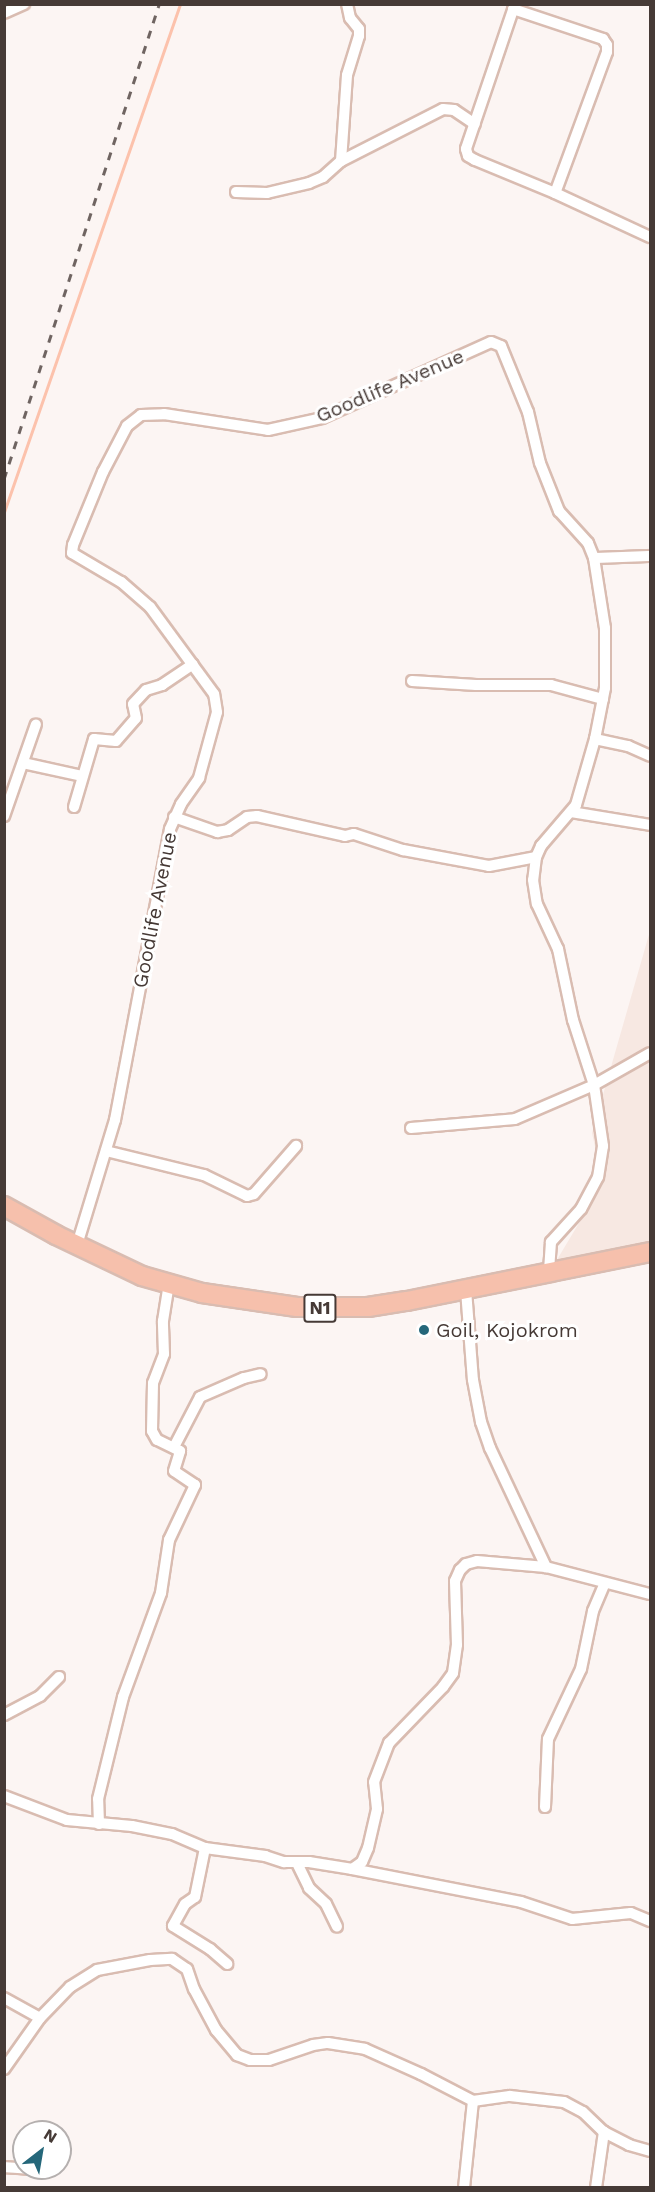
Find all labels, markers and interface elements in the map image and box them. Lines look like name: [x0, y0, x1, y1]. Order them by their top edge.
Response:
street label: Goodlife Avenue: [312, 344, 468, 428]
street label: Goodlife Avenue: [128, 830, 182, 990]
road number: N1: [302, 1293, 338, 1323]
place label: Goil, Kojokrom: [436, 1318, 578, 1342]
marker: Goil, Kojokrom: [417, 1323, 431, 1337]
north arrow: [12, 2120, 72, 2180]
text: N: [41, 2125, 60, 2147]

